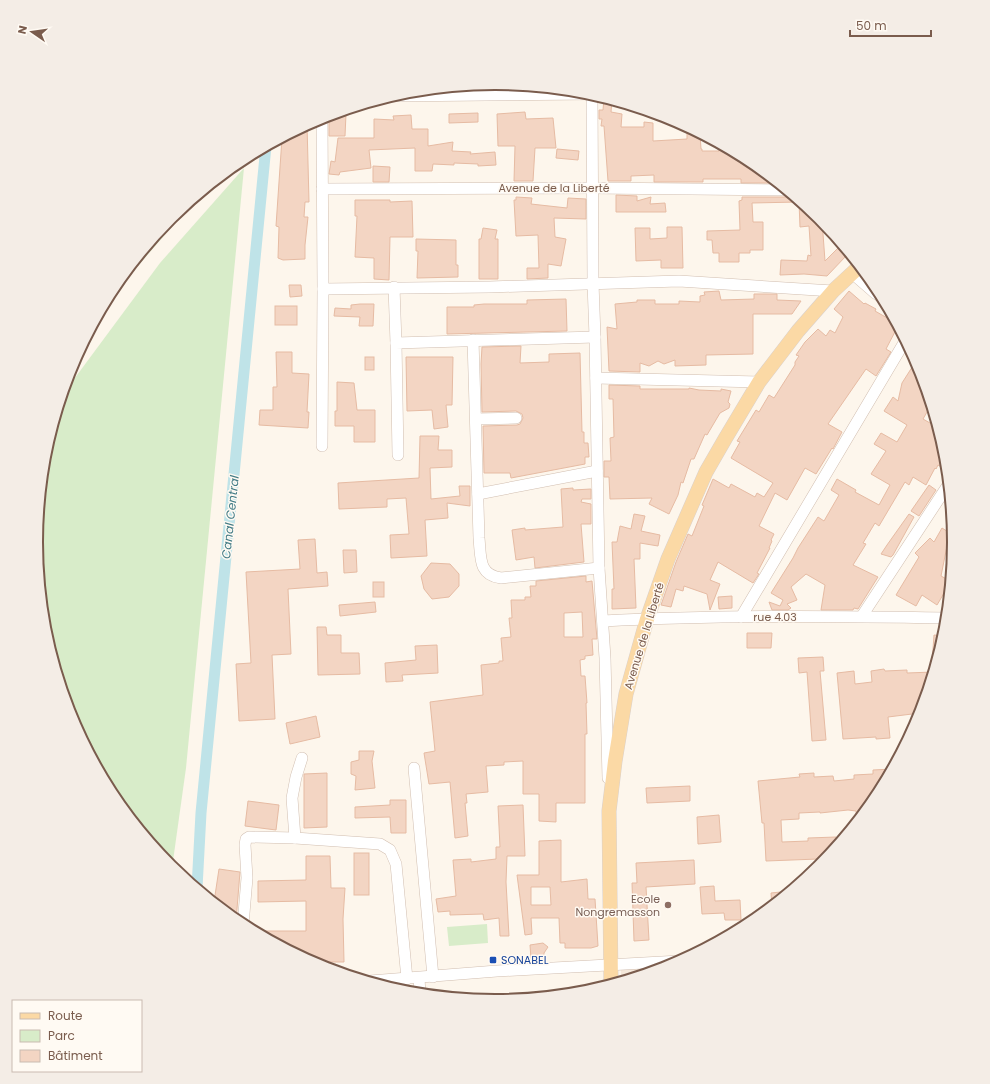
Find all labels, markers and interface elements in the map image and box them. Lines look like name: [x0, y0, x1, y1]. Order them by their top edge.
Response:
north arrow: [12, 12, 52, 52]
scale bar: [850, 12, 931, 38]
text: 50 m: [856, 17, 887, 34]
text: N: [14, 24, 31, 36]
street label: Avenue de la Liberté: [498, 180, 610, 196]
water label: Canal Central: [217, 474, 243, 560]
street label: Avenue de la Liberté: [620, 580, 668, 691]
street label: rue 4.03: [753, 609, 797, 625]
place label: Ecole Nongremasson: [575, 891, 660, 920]
marker: Ecole Nongremasson: [663, 900, 673, 910]
place label: SONABEL: [501, 952, 549, 968]
marker: SONABEL: [488, 955, 498, 965]
legend: [12, 1000, 142, 1072]
text: Route: [48, 1007, 82, 1024]
text: Parc: [48, 1027, 75, 1044]
text: Bâtiment: [48, 1047, 103, 1064]

